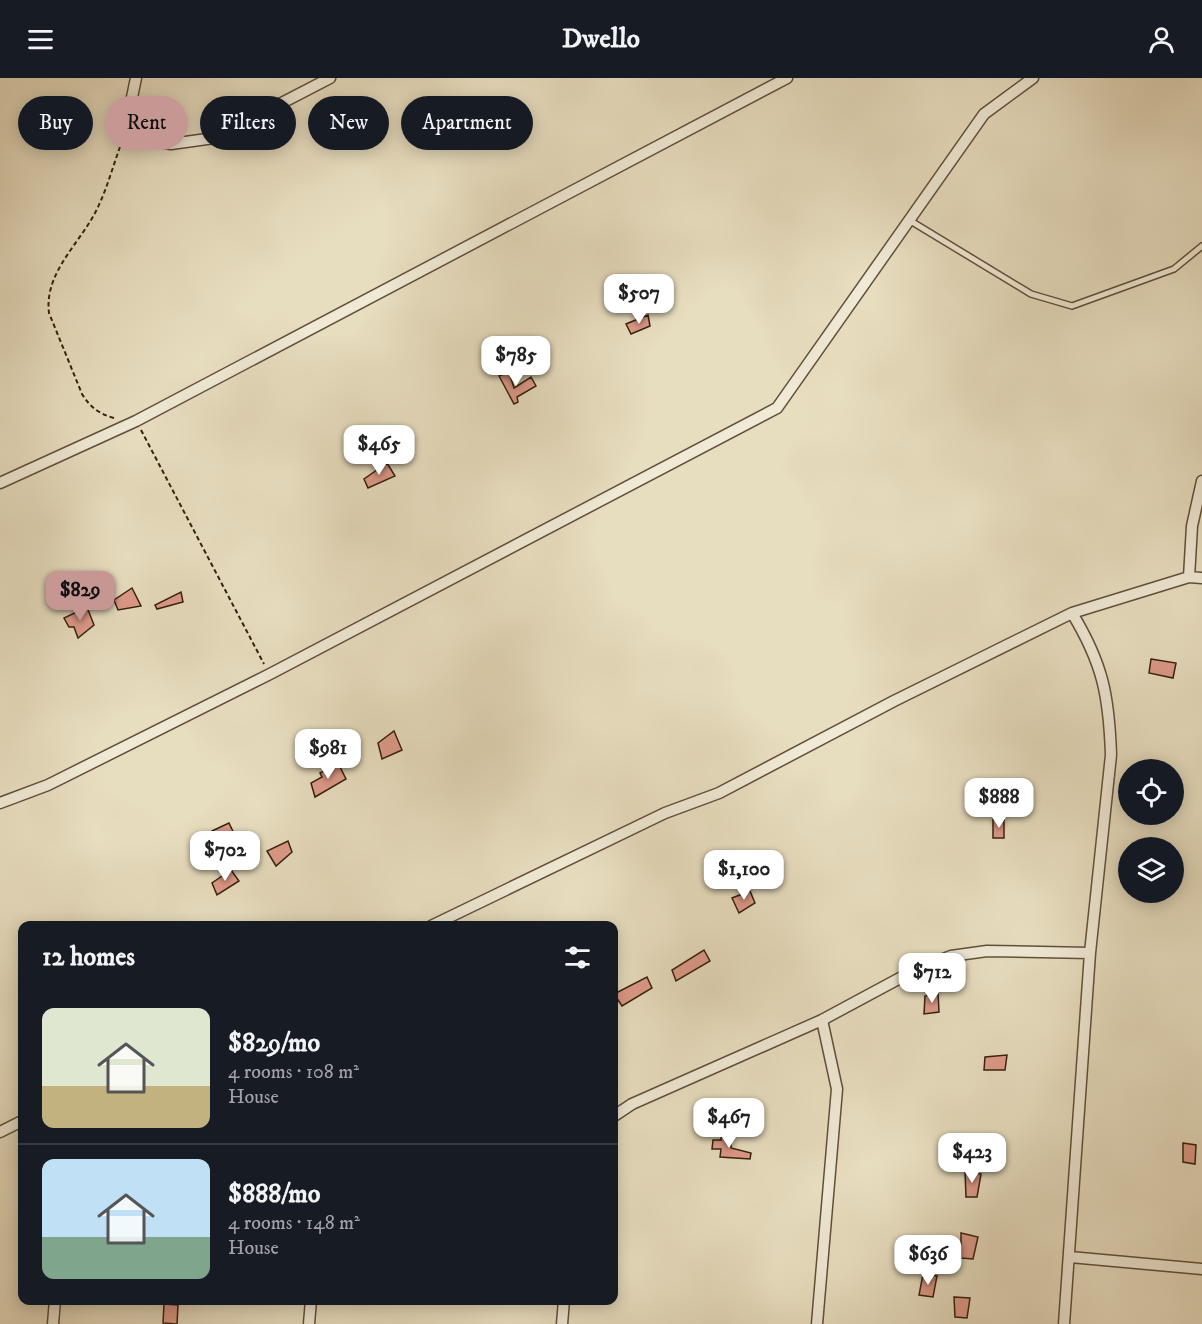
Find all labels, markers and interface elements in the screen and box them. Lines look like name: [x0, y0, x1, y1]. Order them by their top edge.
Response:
text: Dwello: [562, 22, 640, 56]
icon: menu: [24, 23, 57, 56]
icon: person: [1145, 23, 1178, 56]
chip: Buy: [18, 96, 93, 150]
chip: Rent: [105, 96, 188, 150]
chip: Filters: [200, 96, 296, 150]
chip: New: [308, 96, 389, 150]
chip: Apartment: [401, 96, 533, 150]
pin: $507: [603, 274, 675, 325]
text: $507: [618, 281, 660, 306]
pin: $785: [480, 336, 552, 387]
text: $785: [495, 343, 537, 368]
pin: $465: [343, 425, 415, 476]
text: $465: [358, 432, 400, 457]
pin: $829: [44, 571, 116, 622]
text: $829: [60, 578, 100, 603]
pin: $981: [292, 729, 364, 780]
text: $981: [309, 736, 347, 761]
map controls: [1118, 759, 1184, 903]
button: locate: [1118, 759, 1184, 825]
pin: $888: [963, 778, 1035, 829]
text: $888: [979, 785, 1019, 810]
pin: $702: [189, 831, 261, 882]
button: layers: [1118, 837, 1184, 903]
text: $702: [204, 838, 246, 863]
pin: $1,100: [695, 850, 793, 901]
text: $1,100: [718, 857, 770, 882]
text: 12 homes: [42, 941, 135, 974]
icon: filters: [561, 941, 594, 974]
pin: $712: [896, 953, 968, 1004]
text: $712: [913, 960, 951, 985]
text: $829/mo: [228, 1027, 320, 1060]
icon: home: [90, 1032, 162, 1104]
text: 4 rooms · 108 m²: [228, 1060, 359, 1085]
text: House: [228, 1085, 279, 1110]
pin: $467: [693, 1098, 765, 1149]
text: $467: [707, 1105, 751, 1130]
pin: $423: [936, 1133, 1008, 1184]
text: $423: [952, 1140, 992, 1165]
text: $888/mo: [228, 1178, 320, 1211]
icon: home: [90, 1183, 162, 1255]
text: 4 rooms · 148 m²: [228, 1211, 360, 1236]
pin: $636: [892, 1235, 964, 1286]
text: House: [228, 1236, 279, 1261]
text: $636: [908, 1242, 948, 1267]

